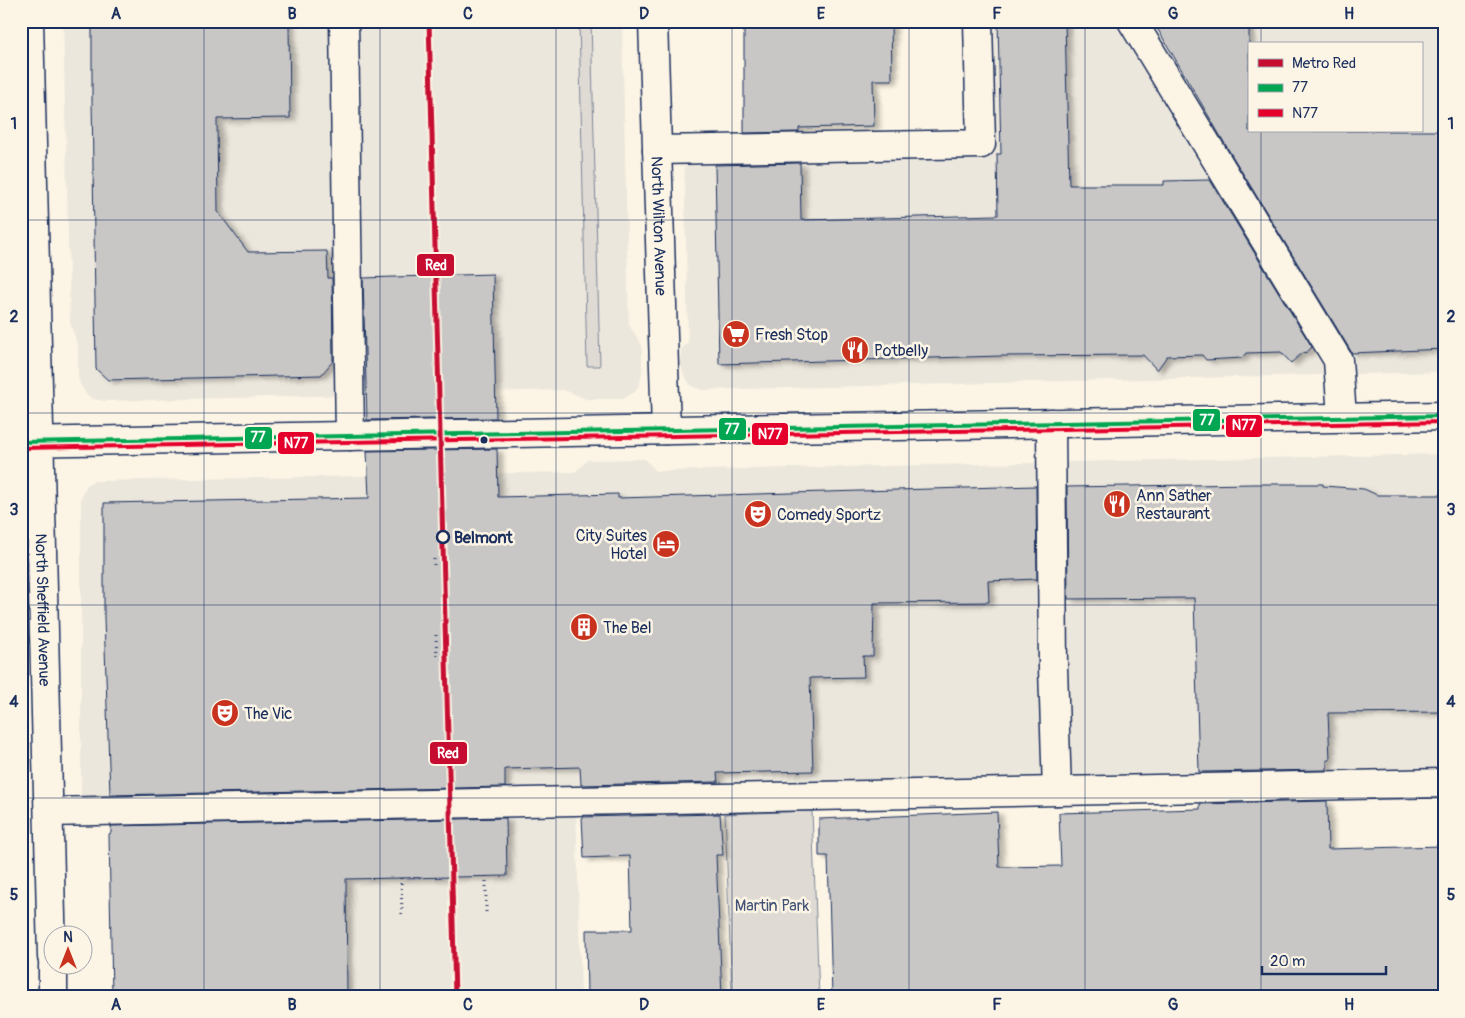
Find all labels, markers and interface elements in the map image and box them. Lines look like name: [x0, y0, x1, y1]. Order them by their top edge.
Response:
text: A: [111, 4, 122, 24]
text: B: [287, 4, 297, 24]
text: C: [463, 4, 473, 24]
text: D: [639, 4, 649, 24]
text: E: [817, 4, 826, 24]
text: F: [992, 4, 1002, 24]
text: G: [1168, 4, 1179, 24]
text: H: [1344, 4, 1354, 24]
legend: [1248, 42, 1422, 132]
text: Metro Red: [1292, 54, 1356, 73]
text: 77: [1292, 78, 1308, 97]
text: N77: [1292, 104, 1318, 123]
text: 1: [11, 114, 17, 134]
text: 1: [1448, 114, 1454, 134]
street label: North Wilton Avenue: [646, 156, 671, 296]
line badge: Red: [416, 253, 455, 277]
text: Red: [425, 257, 447, 274]
text: 2: [10, 307, 19, 327]
text: 2: [1447, 307, 1456, 327]
supermarket icon: Fresh Stop: [721, 319, 751, 349]
place label: Fresh Stop: [755, 325, 828, 345]
restaurant icon: Potbelly: [840, 335, 870, 365]
place label: Potbelly: [874, 341, 928, 361]
line badge: 77: [1192, 408, 1221, 432]
text: 77: [1200, 412, 1215, 429]
line badge: N77: [1225, 414, 1263, 438]
line badge: 77: [718, 417, 747, 441]
text: N77: [1232, 417, 1257, 434]
text: 77: [725, 421, 740, 438]
line badge: N77: [751, 422, 789, 446]
line badge: 77: [244, 426, 273, 450]
text: N77: [758, 426, 783, 443]
text: 77: [251, 429, 266, 446]
line badge: N77: [277, 431, 315, 455]
text: N77: [284, 435, 309, 452]
unlabelled marker: [479, 435, 489, 445]
place label: Ann Sather Restaurant: [1136, 486, 1212, 524]
restaurant icon: Ann Sather Restaurant: [1102, 489, 1132, 519]
theatre icon: Comedy Sportz: [743, 499, 773, 529]
text: 3: [10, 500, 19, 520]
text: 3: [1447, 500, 1456, 520]
place label: Comedy Sportz: [777, 505, 881, 525]
place label: City Suites Hotel: [576, 526, 647, 564]
place label: Belmont: [454, 528, 513, 548]
hotel icon: City Suites Hotel: [651, 529, 681, 559]
marker: Belmont: [436, 530, 450, 544]
street label: North Sheffield Avenue: [31, 533, 54, 687]
building icon: The Bel: [569, 612, 599, 642]
place label: The Bel: [603, 618, 652, 638]
text: 4: [9, 692, 19, 712]
text: 4: [1446, 692, 1456, 712]
theatre icon: The Vic: [210, 698, 240, 728]
place label: The Vic: [244, 704, 292, 724]
line badge: Red: [429, 741, 468, 765]
text: Red: [437, 745, 459, 762]
text: 5: [10, 885, 19, 905]
text: 5: [1447, 885, 1456, 905]
park label: Martin Park: [735, 896, 810, 916]
north arrow: [42, 926, 92, 976]
text: N: [63, 929, 73, 946]
scale bar: [1262, 943, 1386, 975]
text: 20 m: [1270, 952, 1305, 971]
text: A: [111, 995, 122, 1015]
text: B: [287, 995, 297, 1015]
text: C: [463, 995, 473, 1015]
text: D: [639, 995, 649, 1015]
text: E: [817, 995, 826, 1015]
text: F: [992, 995, 1002, 1015]
text: G: [1168, 995, 1179, 1015]
text: H: [1344, 995, 1354, 1015]

